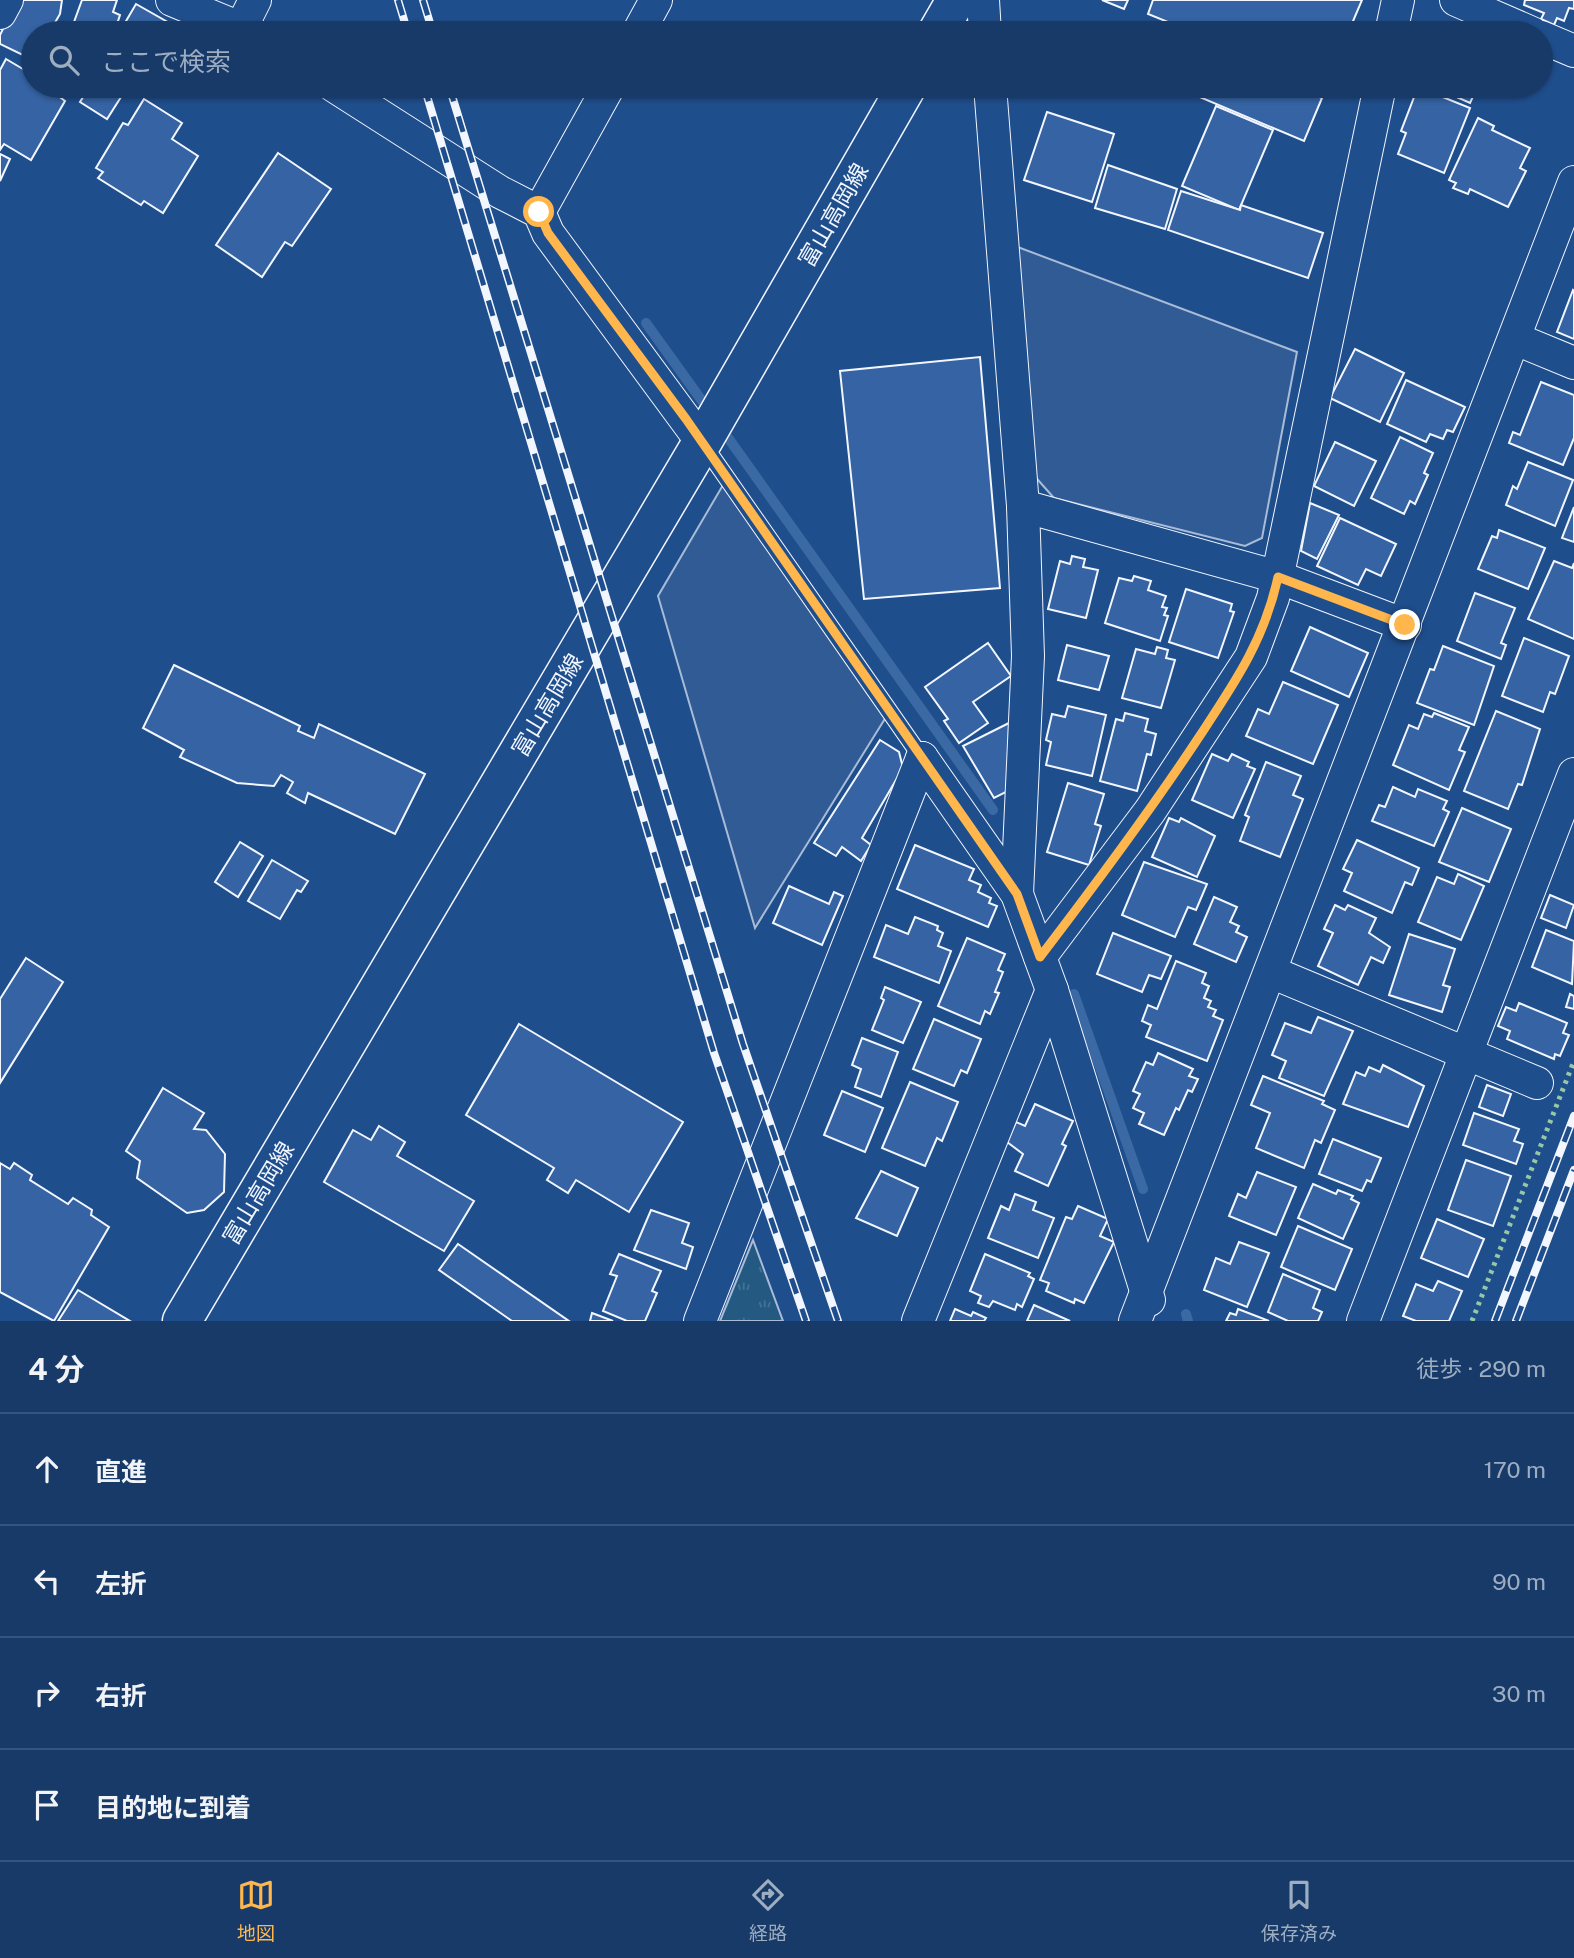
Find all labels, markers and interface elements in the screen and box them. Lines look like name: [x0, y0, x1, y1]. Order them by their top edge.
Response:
search box: [21, 21, 1553, 98]
icon: search: [45, 41, 83, 79]
text: ここで検索: [101, 46, 231, 77]
street label: 富山高岡線: [793, 158, 873, 272]
route start: [523, 196, 554, 227]
route end: [1389, 609, 1420, 640]
street label: 富山高岡線: [506, 649, 588, 761]
street label: 富山高岡線: [217, 1137, 299, 1249]
text: 4 分: [28, 1351, 84, 1387]
text: 徒歩 · 290 m: [1416, 1355, 1546, 1382]
icon: ahead: [28, 1450, 66, 1488]
text: 直進: [95, 1456, 147, 1487]
text: 170 m: [1484, 1456, 1546, 1483]
icon: left: [28, 1562, 66, 1600]
text: 左折: [95, 1568, 147, 1599]
text: 90 m: [1492, 1568, 1546, 1595]
icon: right: [28, 1674, 66, 1712]
text: 右折: [95, 1680, 147, 1711]
text: 30 m: [1492, 1680, 1546, 1707]
icon: arrive: [28, 1786, 66, 1824]
text: 目的地に到着: [95, 1792, 251, 1823]
tab: 地図: [237, 1876, 275, 1945]
tab: 経路: [749, 1876, 787, 1945]
tab: 保存済み: [1261, 1876, 1337, 1945]

